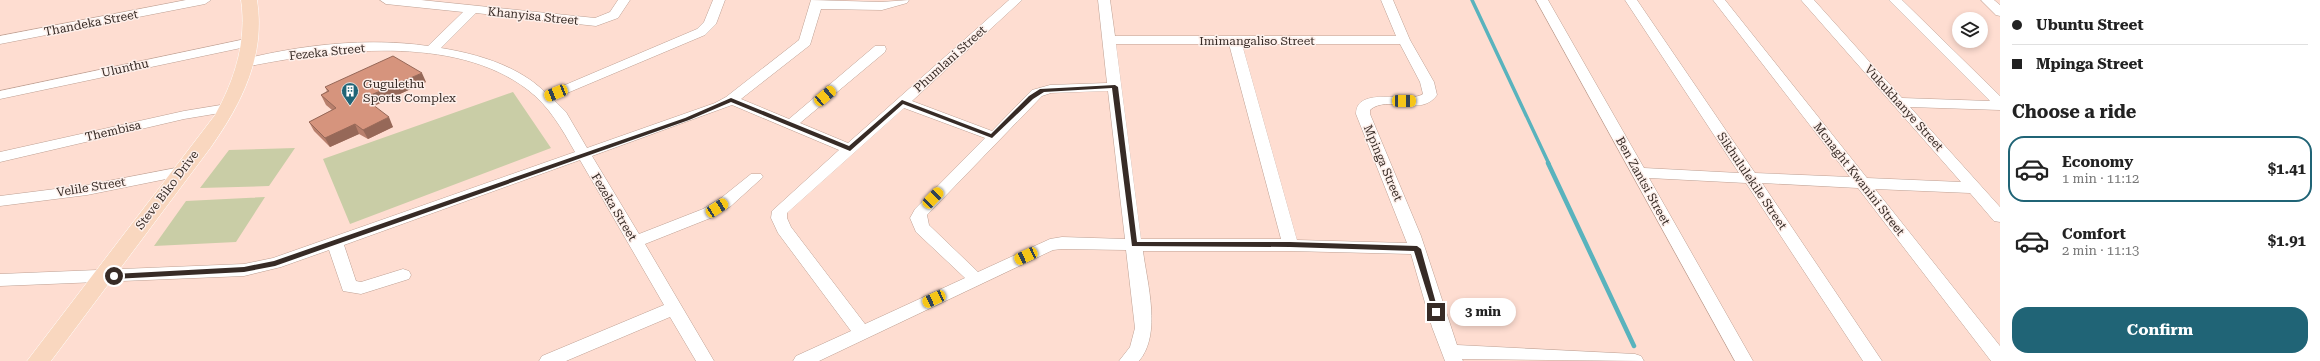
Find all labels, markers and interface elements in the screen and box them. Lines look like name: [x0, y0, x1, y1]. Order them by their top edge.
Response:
street label: Khanyisa Street: [487, 4, 580, 28]
street label: Thandeka Street: [43, 7, 140, 39]
map controls: [1952, 12, 1988, 48]
button: layers: [1952, 12, 1988, 48]
text: Ubuntu Street: [2036, 16, 2143, 34]
street label: Phumlani Street: [911, 22, 990, 95]
street label: Imimangaliso Street: [1199, 34, 1315, 48]
street label: Fezeka Street: [288, 41, 366, 63]
text: Mpinga Street: [2036, 55, 2143, 73]
street label: Ulunthu: [100, 56, 151, 80]
street label: Vukukhanye Street: [1862, 62, 1947, 154]
place label: Gugulethu Sports Complex: [363, 77, 456, 105]
building icon: Gugulethu Sports Complex: [340, 81, 360, 106]
car: [543, 83, 569, 103]
car: [812, 84, 838, 108]
car: [1392, 95, 1416, 107]
text: Choose a ride: [2012, 101, 2136, 122]
street label: Thembisa: [84, 118, 143, 144]
street label: Mcnaght Kwanini Street: [1811, 120, 1908, 239]
street label: Mpinga Street: [1361, 123, 1406, 204]
street label: Sikhululekile Street: [1714, 130, 1790, 233]
street label: Ben Zantsi Street: [1613, 134, 1673, 228]
street label: Steve Biko Drive: [133, 147, 202, 232]
icon: car: [2014, 151, 2050, 187]
text: Economy: [2062, 153, 2133, 171]
text: $1.41: [2268, 160, 2306, 178]
street label: Fezeka Street: [588, 171, 640, 244]
text: 1 min · 11:12: [2062, 171, 2139, 186]
street label: Velile Street: [56, 175, 127, 199]
car: [920, 185, 946, 211]
car: [704, 196, 730, 220]
icon: car: [2014, 223, 2050, 259]
text: Comfort: [2062, 225, 2126, 243]
text: $1.91: [2268, 232, 2306, 250]
text: 2 min · 11:13: [2062, 243, 2139, 258]
car: [1013, 245, 1039, 267]
route start: [105, 267, 123, 285]
car: [921, 288, 947, 310]
callout: 3 min: [1450, 298, 1516, 326]
route end: [1427, 303, 1445, 321]
text: 3 min: [1465, 304, 1501, 319]
button: Confirm: [2012, 307, 2308, 353]

